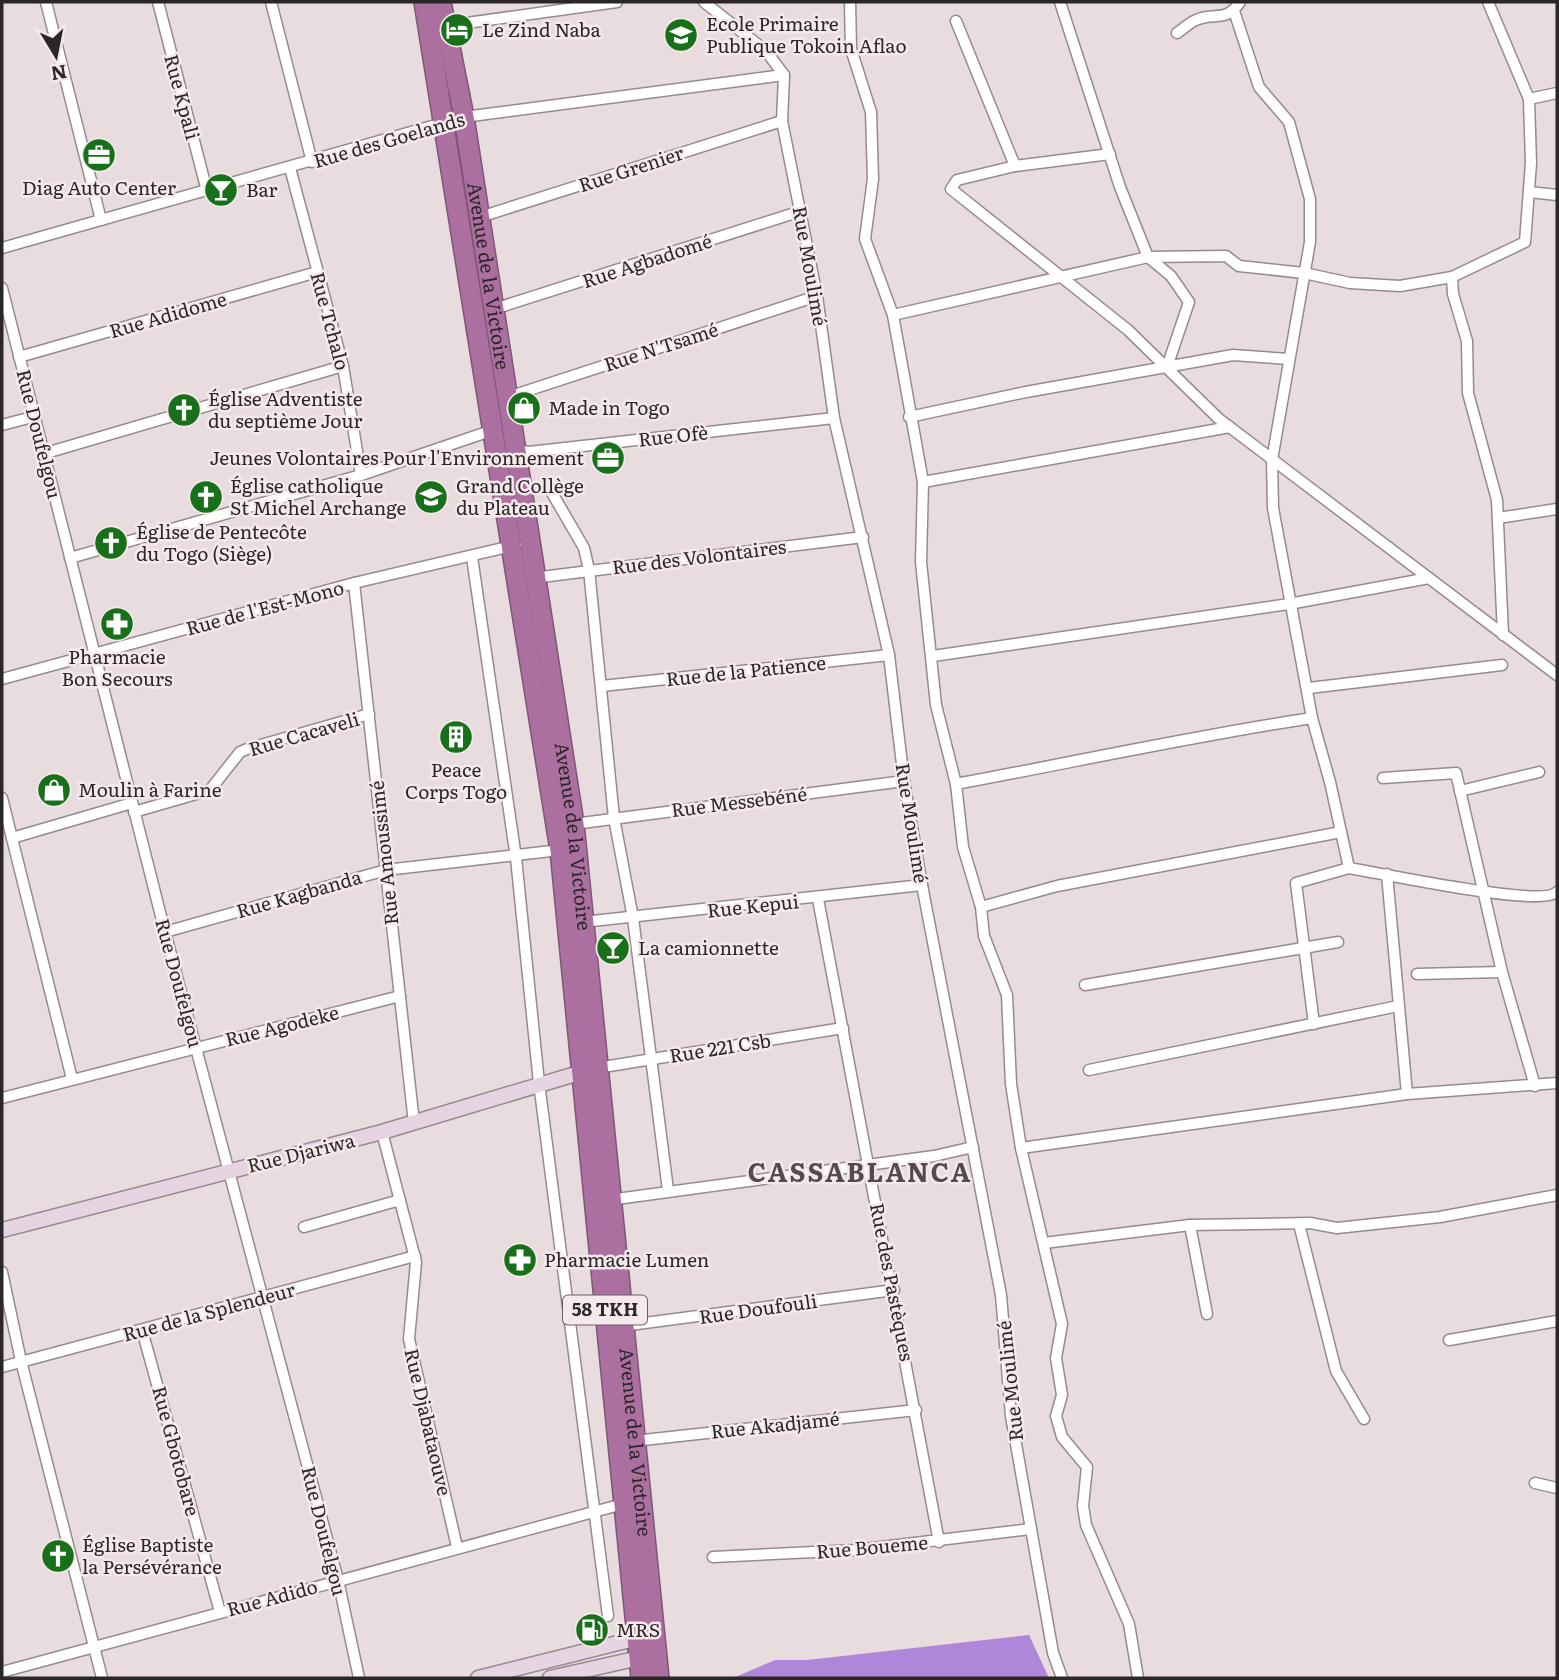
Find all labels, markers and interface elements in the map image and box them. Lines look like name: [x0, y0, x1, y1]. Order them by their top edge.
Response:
place label: Ecole Primaire Publique Tokoin Aflao: [706, 9, 907, 59]
hotel icon: Le Zind Naba: [438, 11, 476, 49]
place label: Le Zind Naba: [482, 15, 602, 43]
school or university icon: Ecole Primaire Publique Tokoin Aflao: [662, 16, 700, 54]
north arrow: [21, 21, 91, 91]
street label: Rue Kpali: [158, 51, 208, 143]
text: N: [49, 59, 69, 89]
street label: Rue des Goelands: [310, 104, 468, 174]
office icon: Diag Auto Center: [80, 136, 118, 174]
street label: Rue Grenier: [575, 138, 687, 198]
bar icon: Bar: [202, 171, 240, 209]
place label: Diag Auto Center: [22, 173, 176, 201]
place label: Bar: [246, 175, 278, 203]
street label: Avenue de la Victoire: [461, 180, 518, 372]
street label: Rue Moulimé: [787, 204, 835, 328]
street label: Rue Agbadomé: [578, 226, 715, 294]
street label: Rue Tchalo: [304, 268, 358, 373]
street label: Rue Adidome: [106, 284, 230, 344]
street label: Rue N'Tsamé: [600, 314, 722, 378]
street label: Rue Doufelgou: [10, 366, 70, 502]
place label: Église Adventiste du septième Jour: [208, 384, 363, 434]
shop icon: Made in Togo: [505, 389, 543, 427]
church icon: Église Adventiste du septième Jour: [165, 391, 203, 429]
place label: Made in Togo: [548, 393, 670, 421]
street label: Rue Ofè: [637, 417, 709, 453]
office icon: Jeunes Volontaires Pour l'Environnement: [589, 439, 627, 477]
place label: Jeunes Volontaires Pour l'Environnement: [209, 443, 584, 471]
place label: Église catholique St Michel Archange: [230, 471, 407, 521]
place label: Grand Collège du Plateau: [456, 471, 584, 521]
church icon: Église catholique St Michel Archange: [187, 478, 225, 516]
school or university icon: Grand Collège du Plateau: [412, 478, 450, 516]
place label: Église de Pentecôte du Togo (Siège): [136, 517, 307, 567]
church icon: Église de Pentecôte du Togo (Siège): [92, 524, 130, 562]
street label: Rue des Volontaires: [610, 531, 788, 581]
street label: Rue de l'Est-Mono: [183, 572, 347, 642]
pharmacy icon: Pharmacie Bon Secours: [98, 605, 136, 643]
place label: Pharmacie Bon Secours: [61, 642, 173, 692]
street label: Rue de la Patience: [665, 648, 827, 692]
street label: Rue Cacaveli: [245, 704, 362, 762]
building icon: Peace Corps Togo: [437, 718, 475, 756]
street label: Avenue de la Victoire: [548, 740, 600, 932]
place label: Peace Corps Togo: [405, 755, 507, 805]
street label: Rue Moulimé: [890, 761, 936, 885]
shop icon: Moulin à Farine: [35, 771, 73, 809]
place label: Moulin à Farine: [78, 775, 222, 803]
street label: Rue Amoussimé: [361, 779, 405, 927]
street label: Rue Messebéné: [669, 779, 809, 823]
street label: Rue Kagbanda: [233, 862, 365, 924]
street label: Rue Kepui: [706, 886, 800, 924]
street label: Rue Doufelgou: [149, 915, 211, 1050]
bar icon: La camionnette: [594, 929, 632, 967]
place label: La camionnette: [638, 933, 779, 961]
street label: Rue Agodeke: [222, 997, 342, 1053]
street label: Rue 221 Csb: [667, 1025, 773, 1069]
street label: Rue Djariwa: [244, 1125, 358, 1179]
district label: CASSABLANCA: [748, 1151, 972, 1190]
street label: Rue des Pastèques: [864, 1200, 922, 1364]
pharmacy icon: Pharmacie Lumen: [501, 1241, 539, 1279]
place label: Pharmacie Lumen: [544, 1245, 709, 1273]
street label: Rue de la Splendeur: [119, 1275, 298, 1348]
street label: Rue Doufouli: [697, 1286, 819, 1330]
road number: 58 TKH: [563, 1296, 647, 1324]
street label: Rue Moulimé: [989, 1319, 1029, 1443]
street label: Rue Djabataouve: [398, 1345, 460, 1498]
street label: Avenue de la Victoire: [613, 1346, 660, 1538]
street label: Rue Gbotobare: [146, 1383, 208, 1519]
street label: Rue Akadjamé: [709, 1403, 841, 1445]
street label: Rue Doufelgou: [295, 1463, 355, 1599]
street label: Rue Boueme: [815, 1527, 929, 1565]
place label: Église Baptiste la Persévérance: [82, 1530, 222, 1580]
church icon: Église Baptiste la Persévérance: [39, 1537, 77, 1575]
street label: Rue Adido: [223, 1571, 320, 1623]
fuel station icon: MRS: [573, 1611, 611, 1649]
place label: MRS: [616, 1615, 660, 1643]

